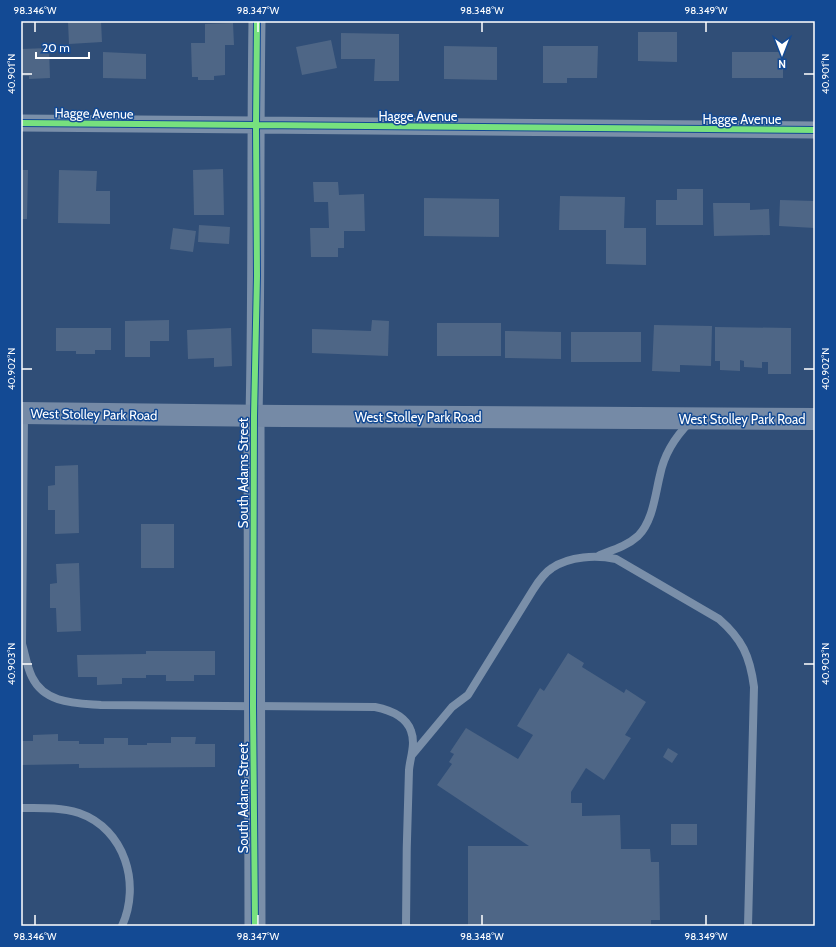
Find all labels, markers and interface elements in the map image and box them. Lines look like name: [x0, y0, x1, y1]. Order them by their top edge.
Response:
text: 98.346°W: [14, 4, 57, 17]
text: 98.347°W: [237, 4, 280, 17]
text: 98.348°W: [460, 4, 504, 17]
text: 98.349°W: [684, 4, 728, 17]
scale bar: [36, 34, 89, 60]
north arrow: [762, 34, 802, 74]
text: 20 m: [42, 40, 70, 55]
text: 40.901°N: [5, 54, 18, 94]
text: 40.901°N: [819, 54, 832, 94]
text: N: [778, 57, 786, 71]
street label: Hagge Avenue: [54, 104, 134, 122]
street label: Hagge Avenue: [378, 108, 458, 124]
street label: Hagge Avenue: [702, 111, 782, 127]
text: 40.902°N: [5, 348, 18, 390]
text: 40.902°N: [819, 348, 832, 390]
street label: West Stolley Park Road: [31, 405, 157, 423]
street label: West Stolley Park Road: [355, 409, 481, 425]
street label: West Stolley Park Road: [679, 411, 805, 427]
street label: South Adams Street: [235, 417, 251, 528]
text: 40.903°N: [5, 643, 18, 685]
text: 40.903°N: [819, 643, 832, 685]
street label: South Adams Street: [235, 742, 251, 853]
text: 98.346°W: [14, 930, 57, 943]
text: 98.347°W: [237, 930, 280, 943]
text: 98.348°W: [460, 930, 504, 943]
text: 98.349°W: [684, 930, 728, 943]

